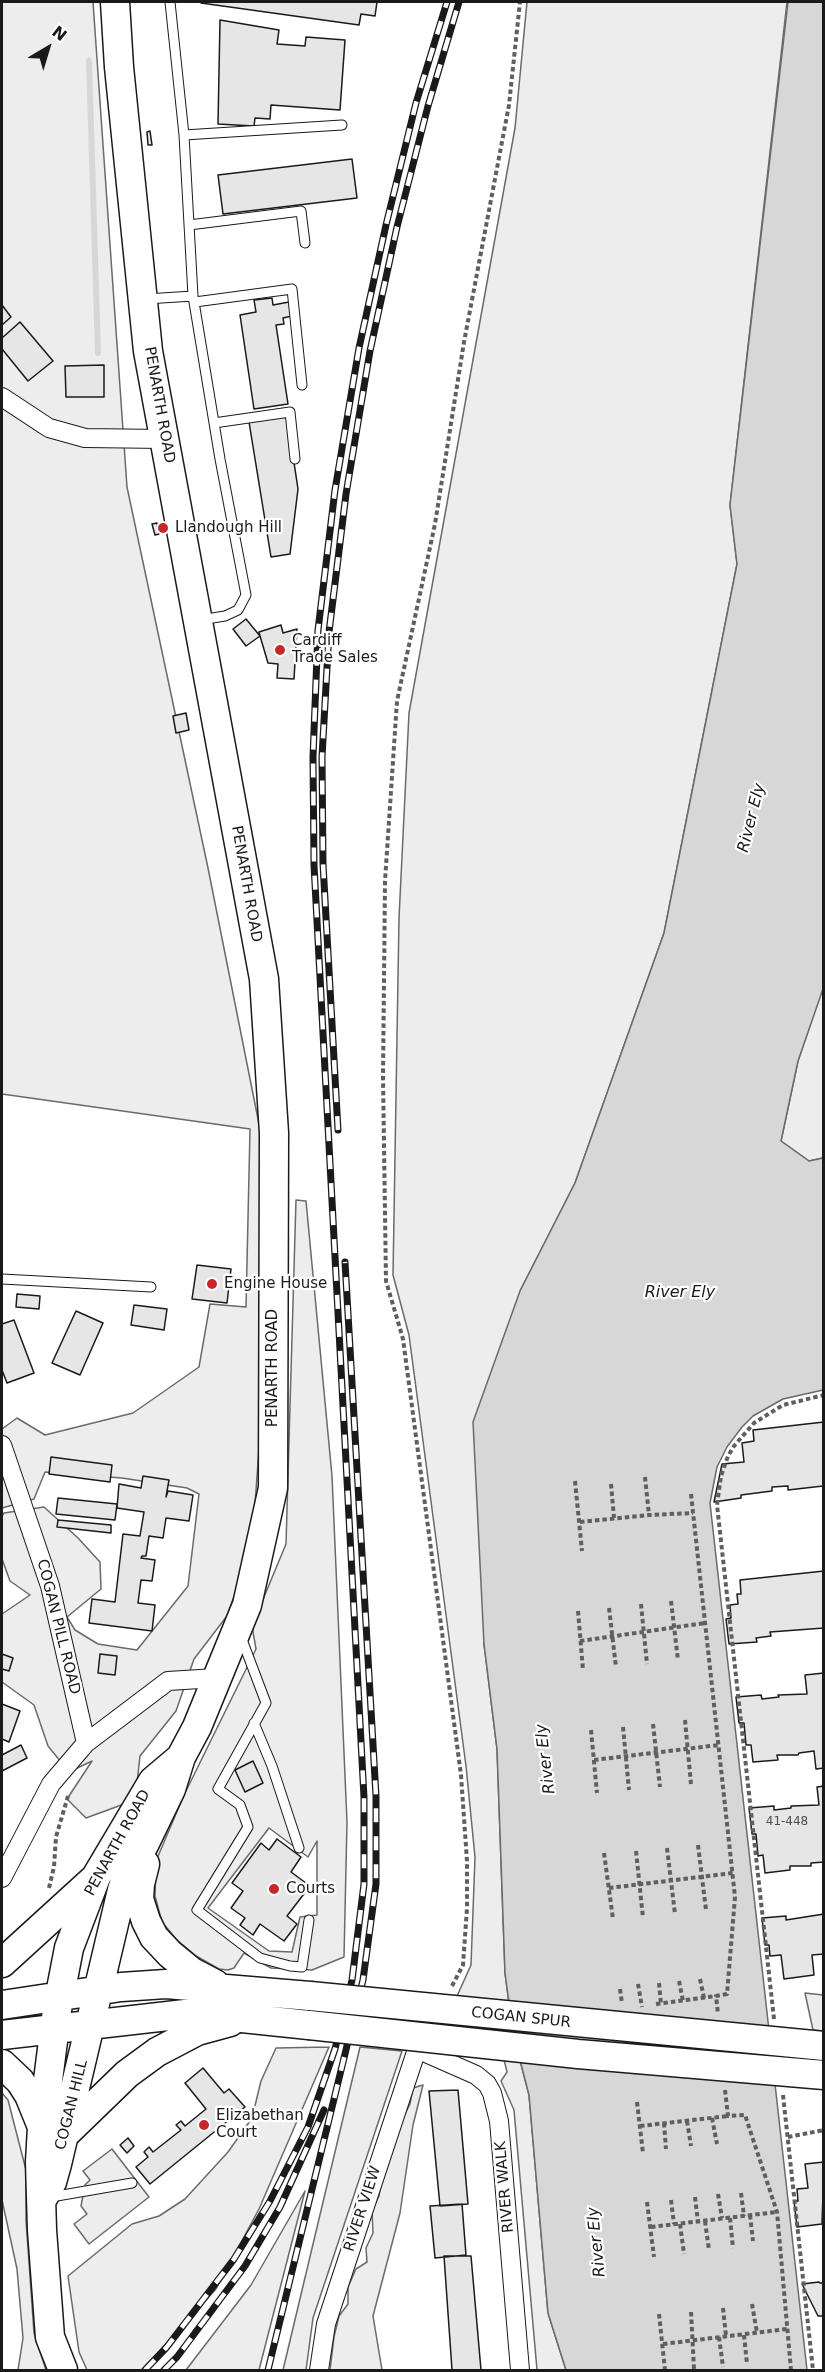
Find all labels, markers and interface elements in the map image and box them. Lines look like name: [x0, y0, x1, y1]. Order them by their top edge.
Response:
north arrow: [18, 18, 78, 78]
text: N: [48, 22, 71, 45]
street label: PENARTH ROAD: [140, 345, 178, 465]
place label: Llandough Hill: [175, 519, 282, 537]
marker: Llandough Hill: [156, 521, 170, 535]
place label: Cardiff Trade Sales: [292, 632, 378, 667]
marker: Cardiff Trade Sales: [273, 643, 287, 657]
water label: River Ely: [734, 781, 770, 855]
street label: PENARTH ROAD: [227, 824, 265, 944]
place label: Engine House: [224, 1275, 327, 1293]
marker: Engine House: [205, 1277, 219, 1291]
water label: River Ely: [645, 1283, 715, 1303]
street label: PENARTH ROAD: [264, 1309, 282, 1427]
street label: COGAN PILL ROAD: [32, 1557, 84, 1697]
water label: River Ely: [532, 1723, 560, 1795]
street label: PENARTH ROAD: [81, 1787, 155, 1899]
house number: 41-448: [766, 1815, 808, 1829]
place label: Courts: [286, 1880, 335, 1898]
marker: Courts: [267, 1882, 281, 1896]
street label: COGAN SPUR: [470, 2004, 572, 2032]
street label: COGAN HILL: [52, 2058, 92, 2152]
place label: Elizabethan Court: [216, 2107, 304, 2142]
marker: Elizabethan Court: [197, 2118, 211, 2132]
street label: RIVER WALK: [492, 2140, 518, 2234]
street label: RIVER VIEW: [341, 2164, 385, 2254]
water label: River Ely: [584, 2206, 610, 2278]

